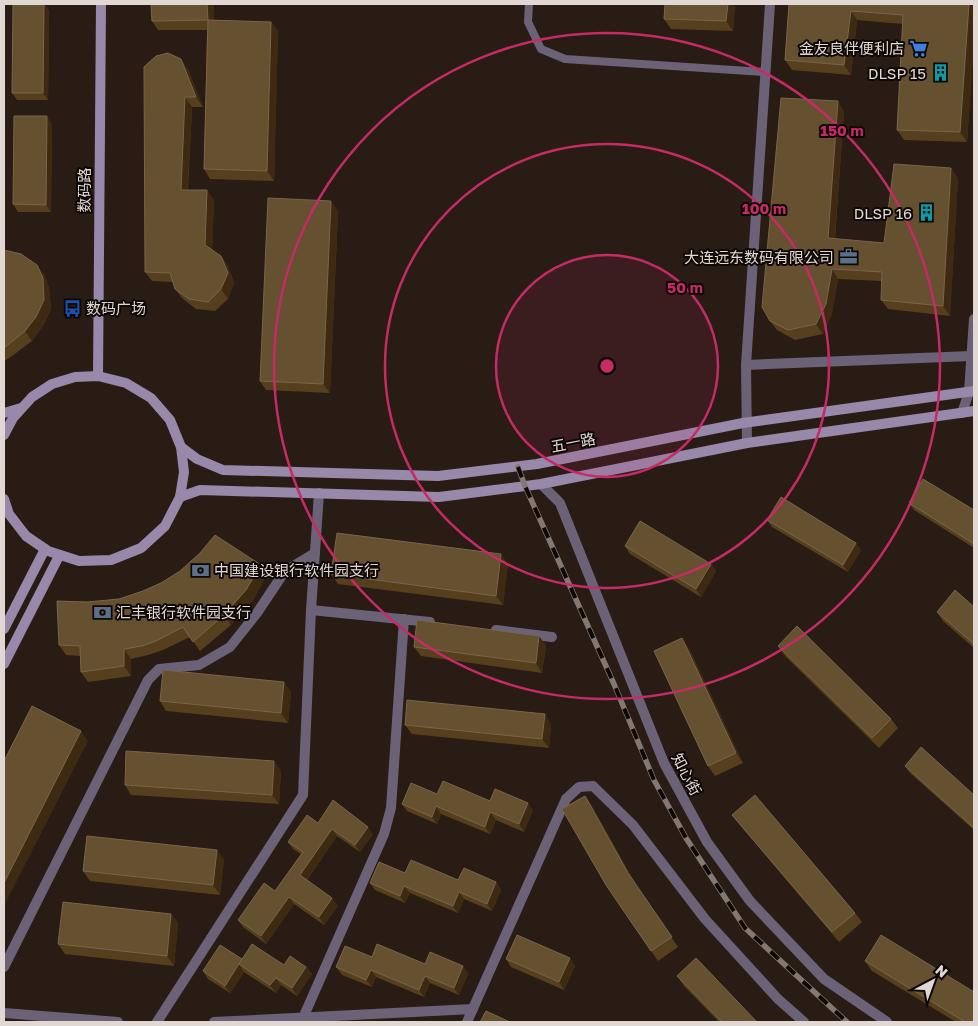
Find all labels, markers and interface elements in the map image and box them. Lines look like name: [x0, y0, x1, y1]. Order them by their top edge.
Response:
supermarket icon: 金友良伴便利店: [908, 38, 928, 58]
place label: 金友良伴便利店: [799, 39, 904, 57]
building icon: DLSP 15: [930, 63, 950, 83]
place label: DLSP 15: [868, 64, 926, 82]
text: 150 m: [820, 121, 864, 139]
street label: 数码路: [75, 167, 93, 213]
text: 100 m: [742, 199, 786, 217]
building icon: DLSP 16: [916, 203, 936, 223]
place label: DLSP 16: [854, 204, 912, 222]
office icon: 大连远东数码有限公司: [838, 247, 858, 267]
place label: 大连远东数码有限公司: [684, 248, 834, 266]
text: 50 m: [667, 278, 703, 296]
bus stop icon: 数码广场: [62, 298, 82, 318]
place label: 数码广场: [86, 299, 146, 317]
centre of rings: [598, 357, 616, 375]
street label: 五一路: [549, 429, 597, 455]
bank icon: 中国建设银行软件园支行: [190, 560, 210, 580]
place label: 中国建设银行软件园支行: [214, 561, 379, 579]
bank icon: 汇丰银行软件园支行: [92, 602, 112, 622]
place label: 汇丰银行软件园支行: [116, 603, 251, 621]
street label: 知心街: [668, 750, 706, 798]
north arrow: [908, 956, 958, 1006]
text: N: [932, 961, 951, 981]

